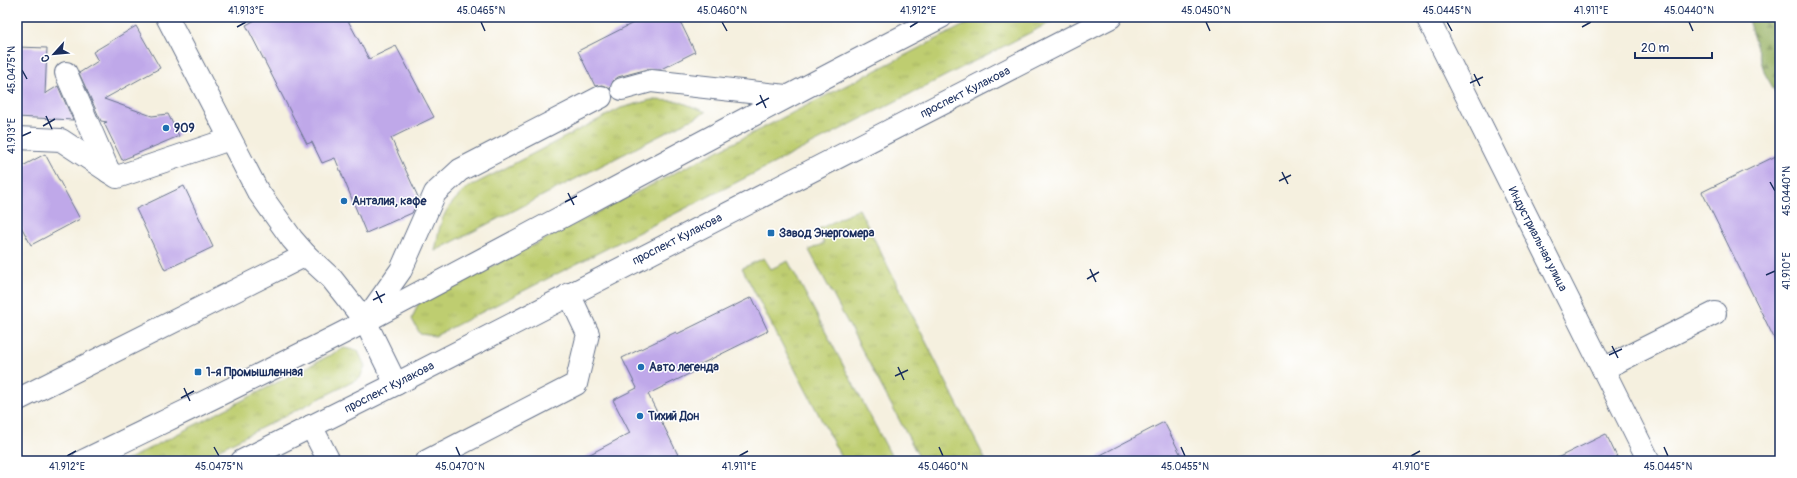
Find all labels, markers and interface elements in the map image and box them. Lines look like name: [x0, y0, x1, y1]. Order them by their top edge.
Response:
text: 41.913°E: [228, 5, 264, 17]
text: 45.0465°N: [457, 5, 505, 17]
text: 45.0460°N: [697, 5, 747, 17]
text: 41.912°E: [900, 5, 936, 17]
text: 45.0450°N: [1181, 5, 1231, 17]
text: 45.0445°N: [1423, 5, 1471, 17]
text: 41.911°E: [1574, 5, 1608, 17]
text: 45.0440°N: [1664, 5, 1714, 17]
north arrow: [34, 34, 74, 74]
scale bar: [1635, 34, 1712, 60]
text: 20 m: [1641, 41, 1670, 56]
text: 45.0475°N: [6, 46, 18, 94]
text: С: [38, 52, 53, 64]
street label: проспект Кулакова: [918, 63, 1013, 122]
text: 41.913°E: [6, 118, 18, 154]
place label: 909: [174, 121, 195, 136]
marker: 909: [161, 123, 171, 133]
text: 45.0440°N: [1781, 166, 1793, 216]
street label: Индустриальная улица: [1505, 184, 1571, 294]
place label: Анталия, кафе: [352, 194, 428, 209]
marker: Анталия, кафе: [339, 196, 349, 206]
street label: проспект Кулакова: [630, 210, 725, 269]
place label: Завод Энергомера: [779, 226, 875, 241]
marker: Завод Энергомера: [766, 228, 776, 238]
text: 41.910°E: [1781, 252, 1793, 290]
street label: проспект Кулакова: [342, 358, 437, 417]
place label: Авто легенда: [649, 360, 719, 375]
marker: Авто легенда: [636, 362, 646, 372]
place label: 1-я Промышленная: [206, 365, 303, 380]
marker: 1-я Промышленная: [193, 367, 203, 377]
place label: Тихий Дон: [647, 409, 699, 424]
marker: Тихий Дон: [635, 411, 645, 421]
text: 41.912°E: [49, 461, 85, 473]
text: 45.0475°N: [195, 461, 243, 473]
text: 45.0470°N: [435, 461, 485, 473]
text: 41.911°E: [722, 461, 756, 473]
text: 45.0460°N: [918, 461, 968, 473]
text: 45.0455°N: [1161, 461, 1209, 473]
text: 41.910°E: [1392, 461, 1430, 473]
text: 45.0445°N: [1644, 461, 1692, 473]

